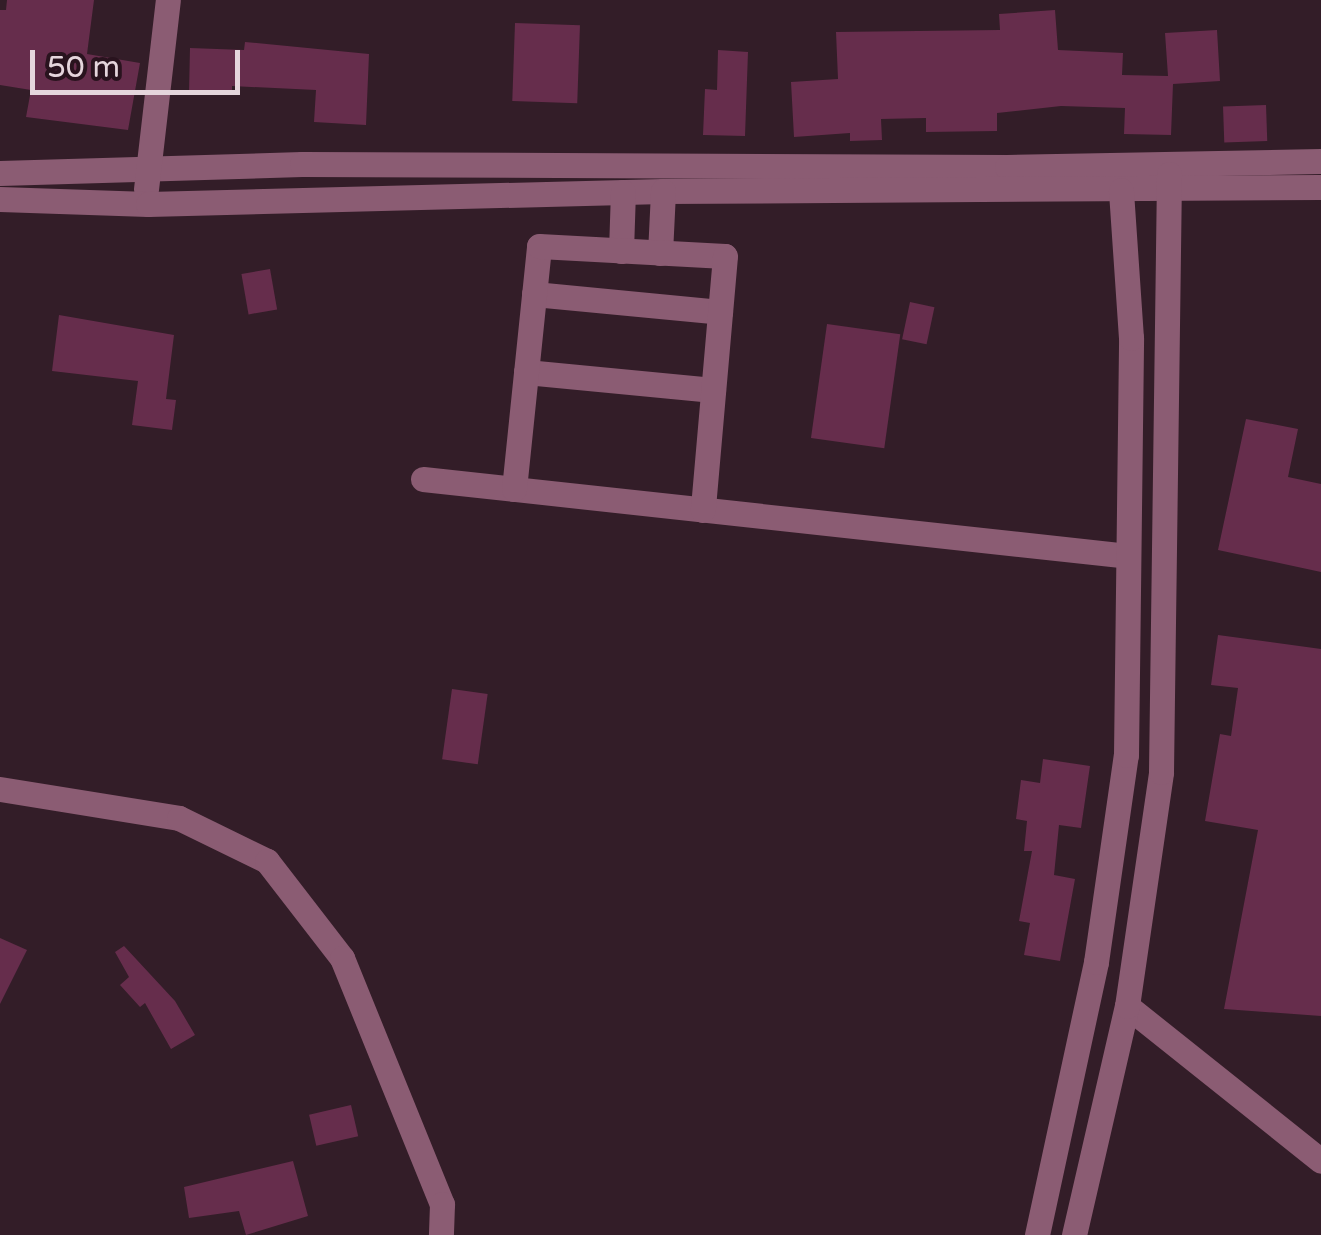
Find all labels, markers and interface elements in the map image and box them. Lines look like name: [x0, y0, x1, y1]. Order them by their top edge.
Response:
scale bar: [35, 30, 245, 92]
text: 50 m: [47, 49, 120, 86]

